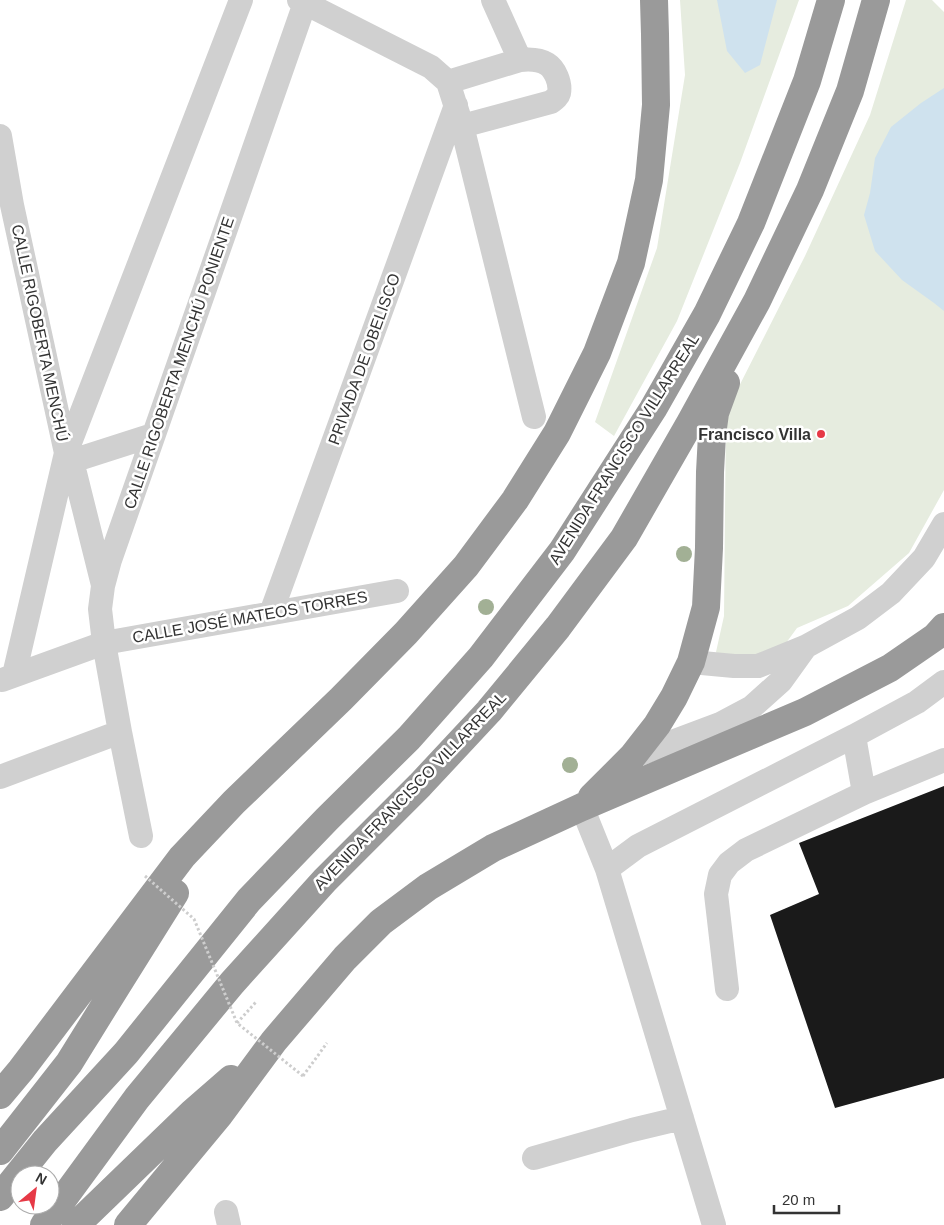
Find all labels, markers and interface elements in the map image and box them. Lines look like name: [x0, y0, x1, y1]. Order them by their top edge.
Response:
street label: CALLE RIGOBERTA MENCHÚ PONIENTE: [120, 214, 237, 511]
street label: CALLE RIGOBERTA MENCHÚ: [9, 223, 72, 443]
street label: PRIVADA DE OBELISCO: [325, 271, 403, 447]
street label: AVENIDA FRANCISCO VILLARREAL: [546, 331, 702, 567]
place label: Francisco Villa: [698, 426, 811, 443]
marker: Francisco Villa: [815, 428, 827, 440]
street label: CALLE JOSÉ MATEOS TORRES: [131, 587, 369, 646]
street label: AVENIDA FRANCISCO VILLARREAL: [311, 689, 509, 893]
north arrow: [10, 1165, 60, 1215]
text: N: [33, 1169, 50, 1188]
scale bar: [774, 1182, 839, 1214]
text: 20 m: [782, 1191, 815, 1208]

